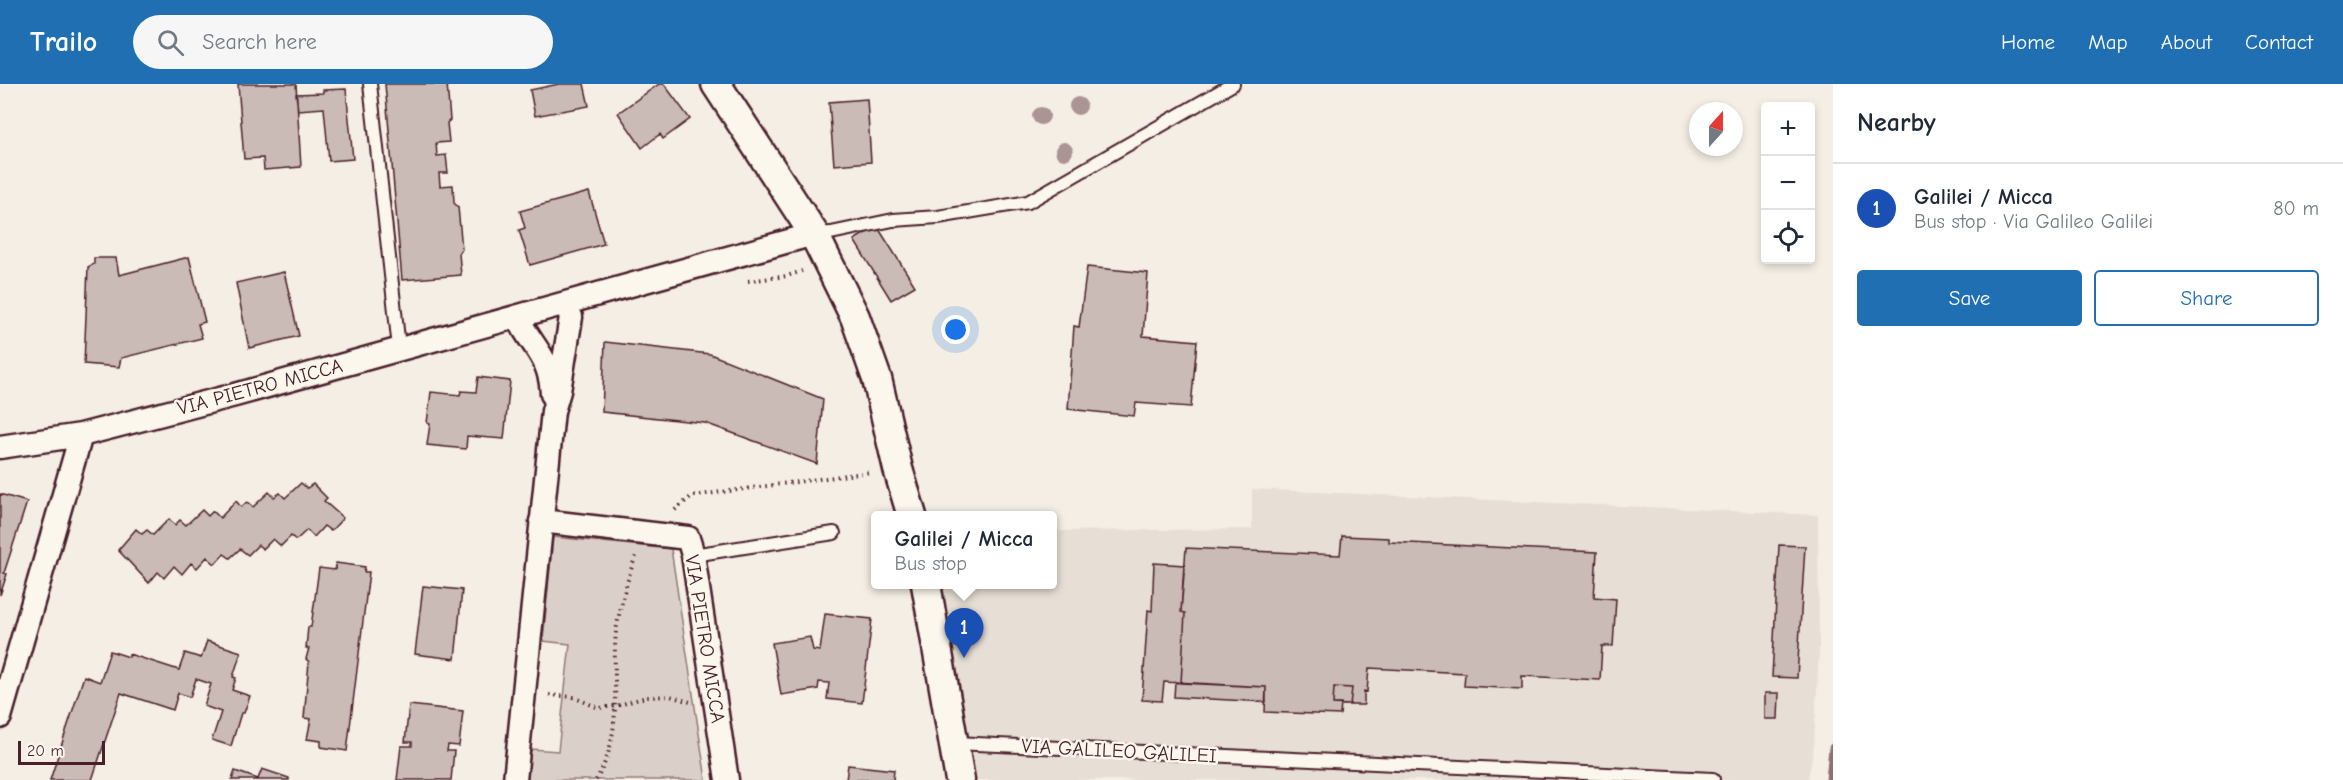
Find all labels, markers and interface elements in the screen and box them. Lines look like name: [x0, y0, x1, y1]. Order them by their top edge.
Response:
search box: [133, 15, 553, 69]
text: Trailo: [30, 26, 97, 58]
icon: search: [154, 26, 187, 59]
text: Search here: [202, 29, 317, 55]
text: Home: [2001, 30, 2055, 54]
text: Map: [2088, 30, 2128, 54]
text: About: [2161, 30, 2212, 54]
text: Contact: [2245, 30, 2313, 54]
north arrow: [1689, 102, 1743, 156]
map controls: [1761, 102, 1815, 264]
button: +: [1761, 102, 1815, 156]
text: Nearby: [1857, 108, 1936, 138]
button: −: [1761, 156, 1815, 210]
text: Galilei / Micca: [1914, 184, 2053, 210]
text: 1: [1873, 197, 1880, 220]
text: 80 m: [2273, 197, 2319, 220]
button: locate: [1761, 210, 1815, 264]
text: Bus stop · Via Galileo Galilei: [1914, 210, 2153, 233]
button: Save: [1857, 270, 2082, 326]
button: Share: [2094, 270, 2319, 326]
your location: [941, 315, 970, 344]
street label: VIA PIETRO MICCA: [175, 354, 345, 420]
popup: [871, 511, 1057, 589]
text: Galilei / Micca: [895, 526, 1033, 552]
text: Bus stop: [895, 552, 967, 575]
street label: VIA PIETRO MICCA: [680, 553, 730, 725]
pin: 1: [944, 608, 984, 658]
street label: VIA GALILEO GALILEI: [1021, 734, 1217, 768]
scale bar: [18, 738, 105, 766]
text: 20 m: [27, 742, 64, 760]

